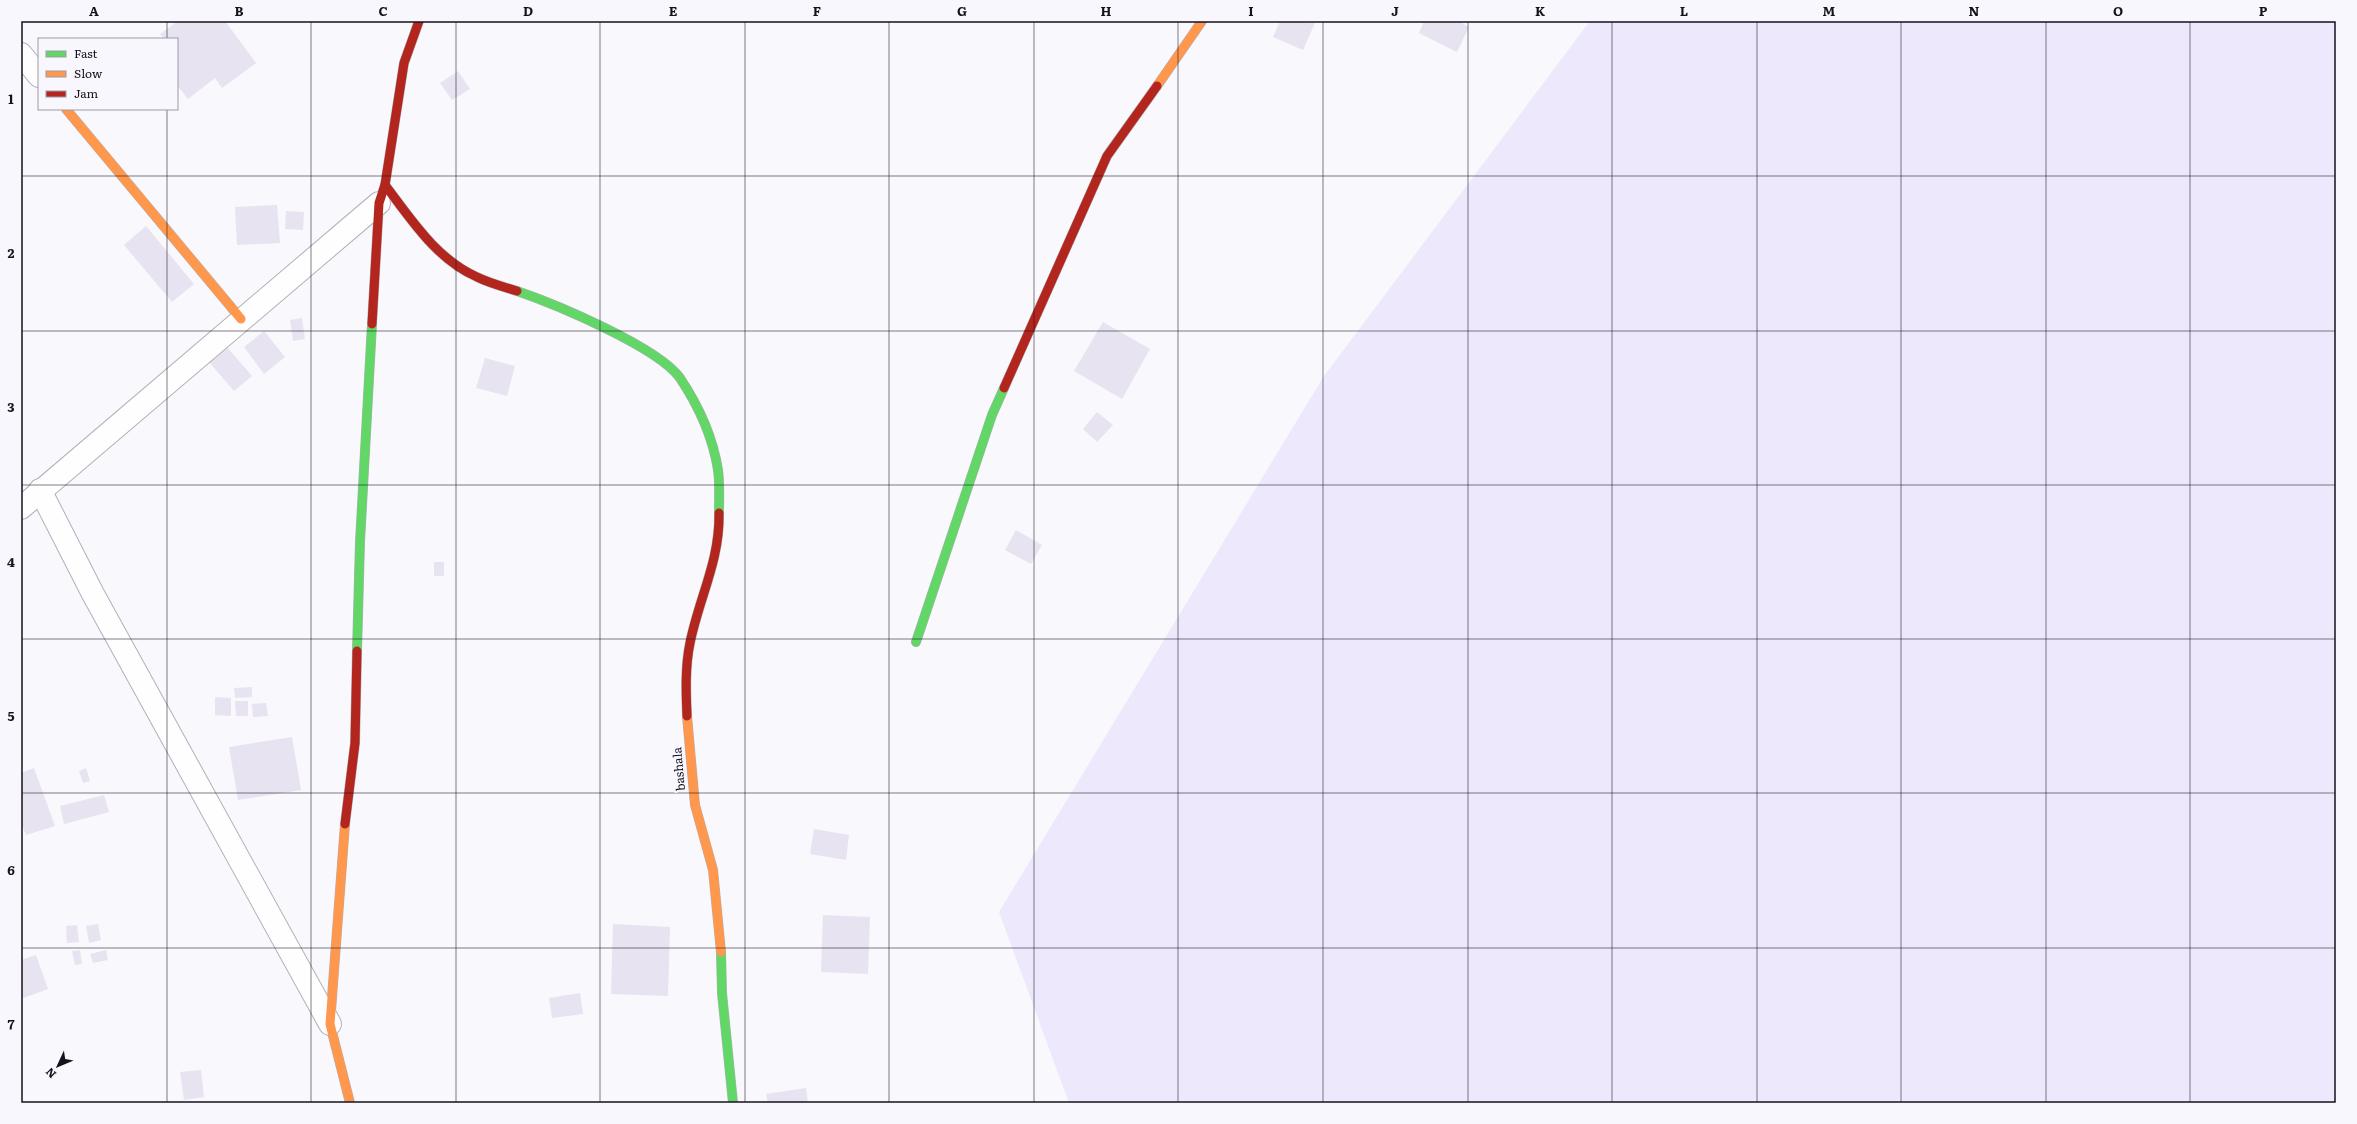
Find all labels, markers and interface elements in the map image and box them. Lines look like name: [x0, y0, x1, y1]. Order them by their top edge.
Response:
text: A: [89, 1, 99, 20]
text: B: [235, 1, 244, 20]
text: C: [378, 1, 388, 20]
text: D: [523, 1, 533, 20]
text: E: [669, 1, 678, 20]
text: F: [813, 1, 821, 20]
text: G: [957, 1, 967, 20]
text: H: [1101, 1, 1112, 20]
text: I: [1248, 1, 1254, 20]
text: J: [1391, 1, 1399, 20]
text: K: [1535, 1, 1546, 20]
text: L: [1680, 1, 1688, 20]
text: M: [1823, 1, 1836, 20]
text: N: [1969, 1, 1980, 20]
text: O: [2113, 1, 2123, 20]
text: P: [2259, 1, 2268, 20]
legend: [38, 38, 178, 110]
text: Fast: [74, 44, 98, 62]
text: Slow: [74, 64, 103, 82]
text: Jam: [74, 84, 99, 102]
text: 1: [8, 89, 14, 108]
text: 2: [8, 243, 15, 262]
text: 3: [7, 397, 15, 416]
text: 4: [7, 552, 15, 571]
text: 5: [7, 706, 15, 725]
street label: bashala: [667, 746, 689, 792]
text: 6: [7, 860, 15, 879]
text: 7: [7, 1014, 15, 1033]
north arrow: [38, 1046, 78, 1086]
text: N: [41, 1065, 59, 1083]

